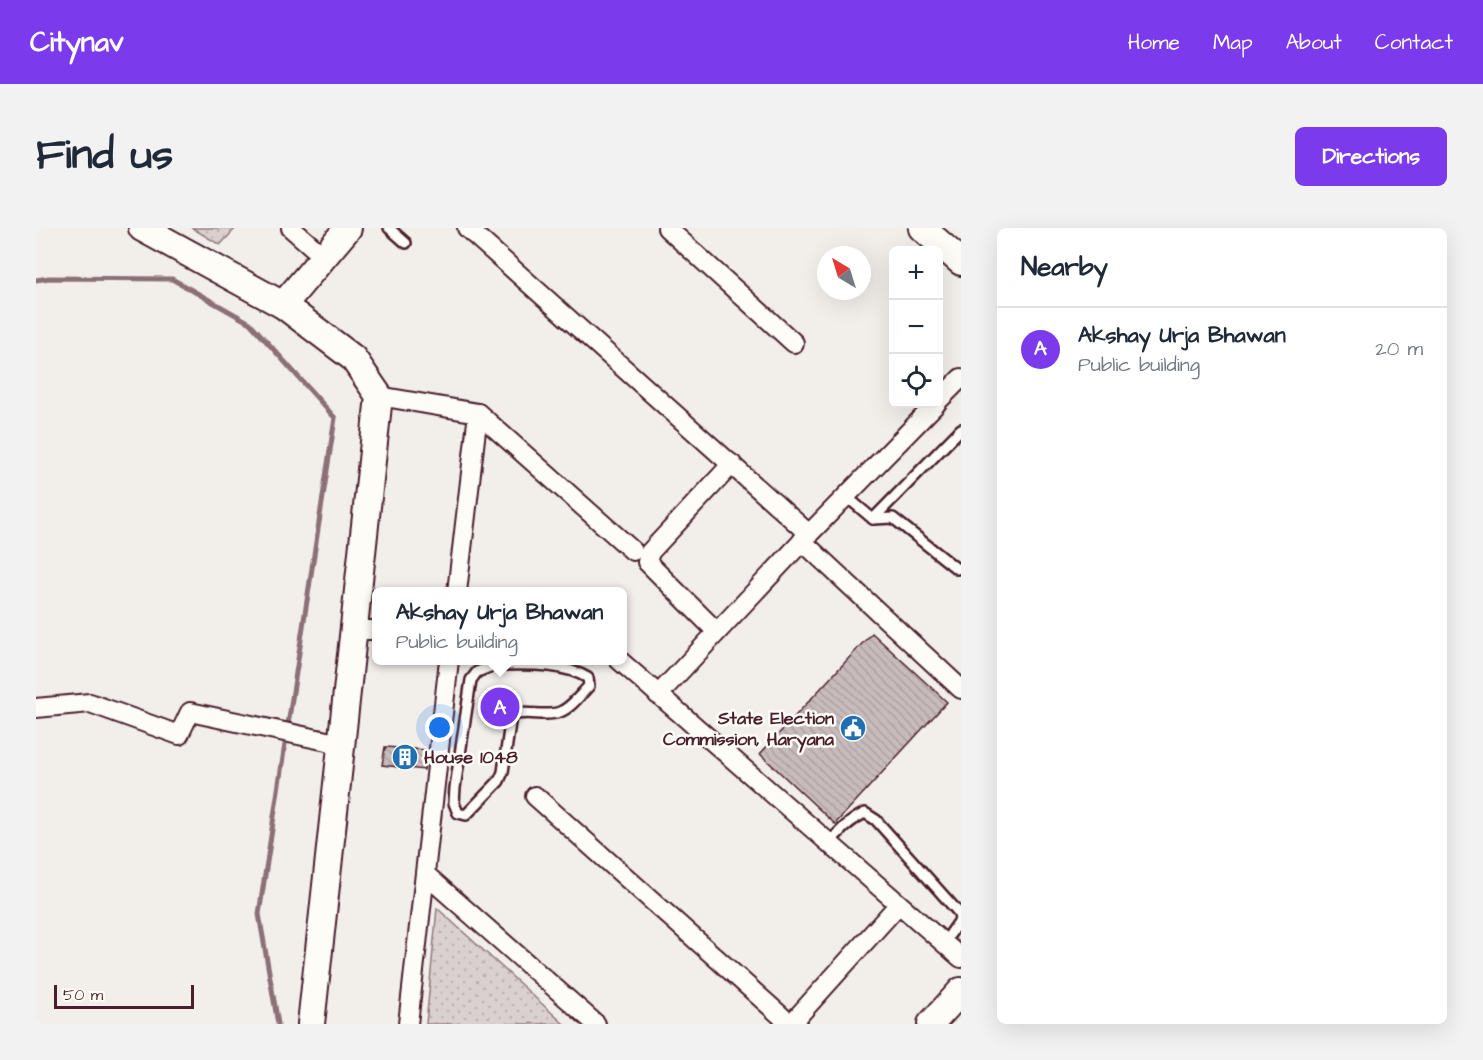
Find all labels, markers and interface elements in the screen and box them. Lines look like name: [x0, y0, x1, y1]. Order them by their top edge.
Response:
text: Citynav: [30, 23, 124, 62]
text: Home: [1128, 28, 1180, 57]
text: Map: [1213, 28, 1253, 57]
text: About: [1286, 28, 1342, 57]
text: Contact: [1375, 28, 1453, 57]
text: Find us: [36, 127, 173, 185]
button: Directions: [1295, 127, 1447, 186]
north arrow: [817, 246, 871, 300]
map controls: [889, 246, 943, 408]
button: +: [889, 246, 943, 300]
text: Nearby: [1021, 249, 1108, 285]
button: −: [889, 300, 943, 354]
text: Akshay Urja Bhawan: [1078, 320, 1286, 351]
text: A: [1034, 335, 1047, 363]
text: 20 m: [1375, 335, 1423, 363]
text: Public building: [1078, 351, 1200, 379]
button: locate: [889, 354, 943, 408]
popup: [372, 587, 627, 665]
text: Akshay Urja Bhawan: [396, 597, 603, 628]
text: Public building: [396, 628, 518, 656]
pin: A: [480, 684, 520, 730]
place label: State Election Commission, Haryana: [663, 706, 835, 753]
your location: [425, 713, 454, 742]
public building icon: State Election Commission, Haryana: [838, 713, 868, 743]
building icon: House 1048: [390, 742, 420, 772]
place label: House 1048: [424, 745, 518, 770]
scale bar: [54, 982, 194, 1010]
text: 50 m: [63, 984, 103, 1006]

